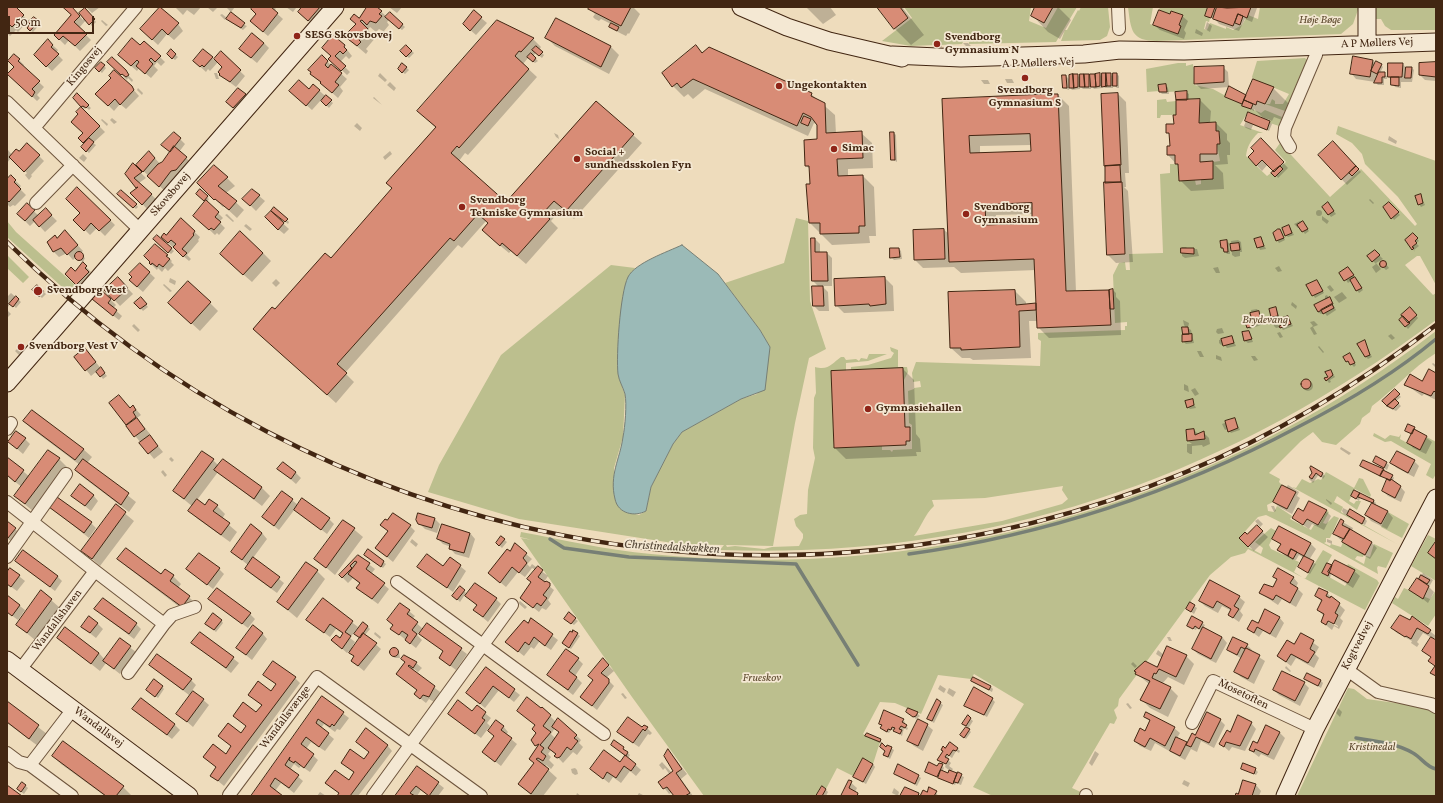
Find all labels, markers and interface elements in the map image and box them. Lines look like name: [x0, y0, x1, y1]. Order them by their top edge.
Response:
scale bar: [10, 8, 96, 34]
park label: Høje Bøge: [1299, 14, 1341, 28]
text: 50 m: [15, 15, 41, 31]
place label: SESG Skovsbovej: [305, 29, 392, 43]
marker: SESG Skovsbovej: [292, 31, 302, 41]
place label: Svendborg Gymnasium N: [945, 31, 1019, 57]
street label: A P Møllers Vej: [1341, 36, 1413, 52]
marker: Svendborg Gymnasium N: [932, 39, 942, 49]
street label: Kingosvej: [65, 45, 105, 89]
street label: A P Møllers Vej: [1002, 56, 1074, 72]
marker: Svendborg Gymnasium S: [1020, 73, 1030, 83]
place label: Ungekontakten: [787, 79, 867, 93]
marker: Ungekontakten: [774, 81, 784, 91]
place label: Svendborg Gymnasium S: [989, 84, 1061, 110]
place label: Simac: [842, 142, 874, 156]
marker: Simac: [829, 144, 839, 154]
place label: Social + sundhedsskolen Fyn: [585, 146, 692, 172]
marker: Social + sundhedsskolen Fyn: [572, 154, 582, 164]
street label: Skovsbovej: [148, 170, 194, 220]
place label: Svendborg Tekniske Gymnasium: [470, 194, 583, 220]
place label: Svendborg Gymnasium: [974, 201, 1038, 227]
marker: Svendborg Tekniske Gymnasium: [457, 202, 467, 212]
marker: Svendborg Gymnasium: [961, 209, 971, 219]
place label: Svendborg Vest: [47, 284, 126, 298]
marker: Svendborg Vest: [32, 285, 44, 297]
park label: Brydevang: [1242, 314, 1288, 328]
place label: Svendborg Vest V: [29, 340, 118, 354]
marker: Svendborg Vest V: [16, 342, 26, 352]
place label: Gymnasiehallen: [876, 402, 962, 416]
marker: Gymnasiehallen: [863, 404, 873, 414]
water label: Christinedalsbækken: [624, 538, 720, 558]
street label: Wandallshaven: [30, 587, 86, 655]
street label: Kogtvedvej: [1340, 619, 1376, 673]
park label: Frueskov: [743, 672, 781, 686]
street label: Mosetoften: [1216, 677, 1270, 713]
street label: Wandallsvænge: [258, 684, 314, 752]
street label: Wandallsvej: [70, 705, 126, 751]
park label: Kristinedal: [1348, 741, 1396, 755]

